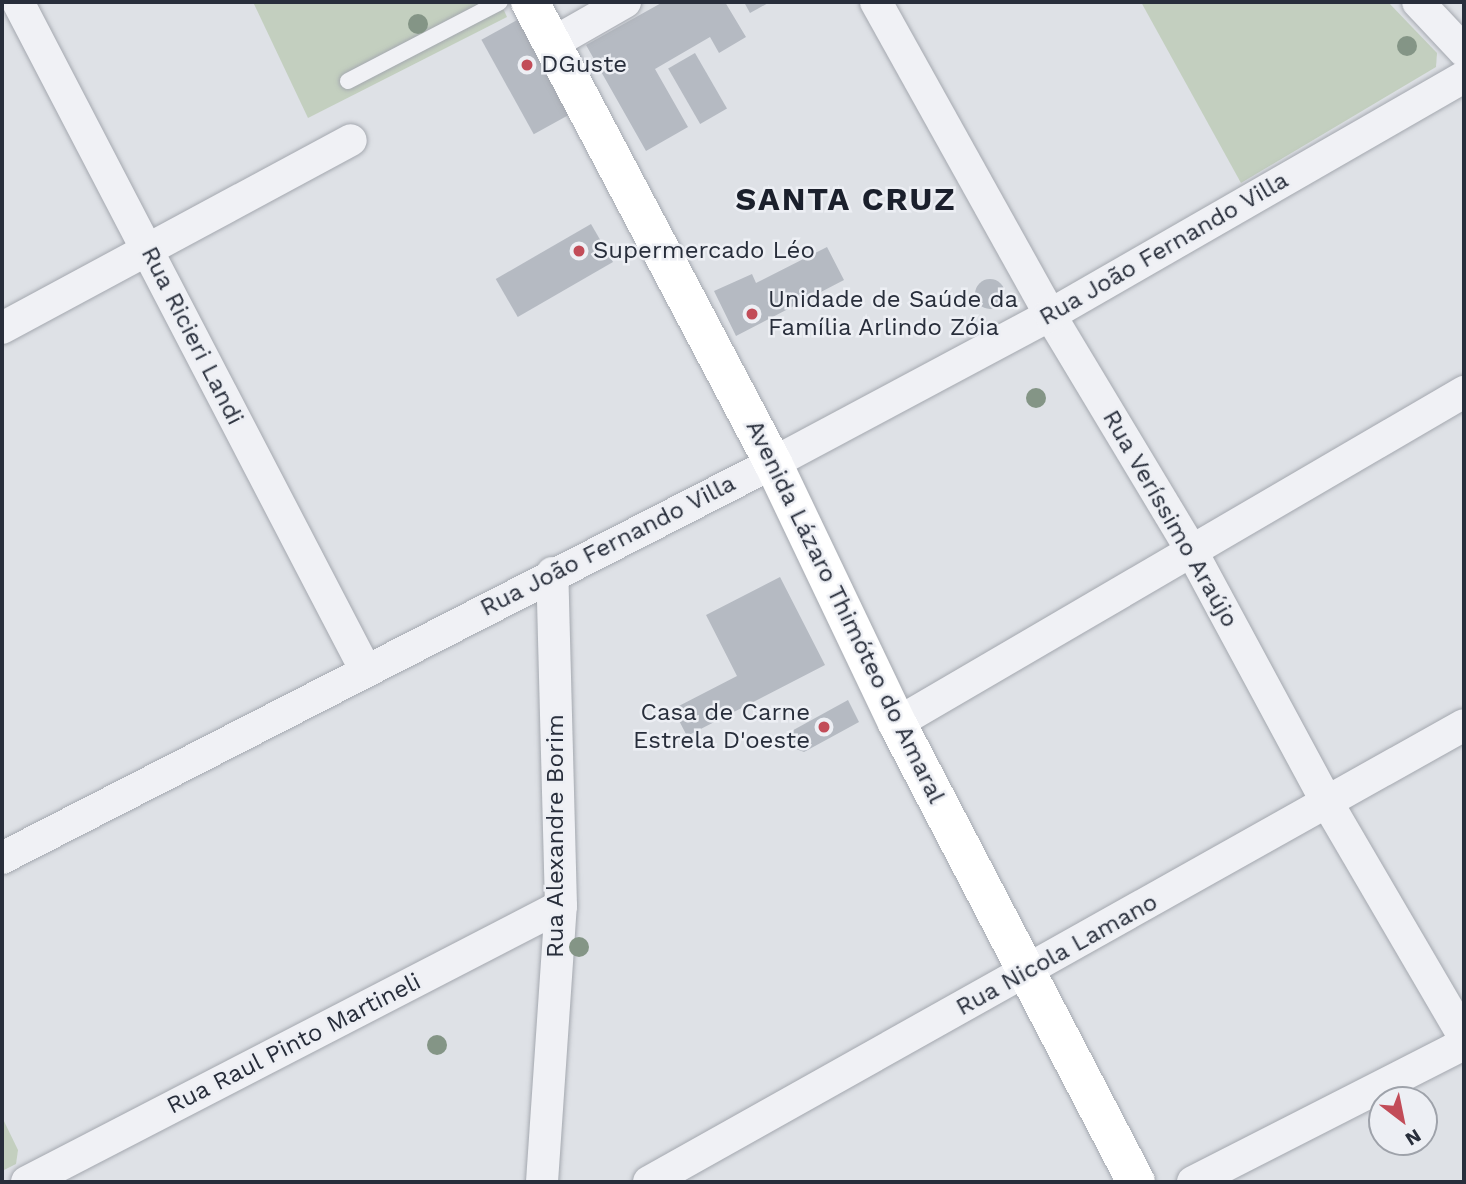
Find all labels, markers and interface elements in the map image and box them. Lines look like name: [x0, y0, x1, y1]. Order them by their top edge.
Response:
place label: DGuste: [541, 51, 627, 79]
marker: DGuste: [519, 57, 535, 73]
street label: Rua João Fernando Villa: [1034, 165, 1294, 333]
district label: SANTA CRUZ: [736, 180, 956, 218]
place label: Supermercado Léo: [593, 237, 815, 265]
street label: Rua Ricieri Landi: [135, 242, 249, 430]
marker: Supermercado Léo: [571, 243, 587, 259]
place label: Unidade de Saúde da Família Arlindo Zóia: [768, 286, 1018, 342]
marker: Unidade de Saúde da Família Arlindo Zóia: [742, 304, 762, 324]
street label: Rua Veríssimo Araújo: [1095, 404, 1245, 634]
street label: Avenida Lázaro Thimóteo do Amaral: [739, 415, 951, 809]
street label: Rua João Fernando Villa: [475, 469, 741, 623]
place label: Casa de Carne Estrela D'oeste: [632, 699, 810, 755]
street label: Rua Alexandre Borim: [542, 713, 570, 959]
marker: Casa de Carne Estrela D'oeste: [816, 719, 832, 735]
street label: Rua Nicola Lamano: [951, 887, 1163, 1023]
street label: Rua Raul Pinto Martineli: [162, 967, 426, 1121]
north arrow: [1368, 1086, 1438, 1156]
text: N: [1401, 1124, 1425, 1151]

